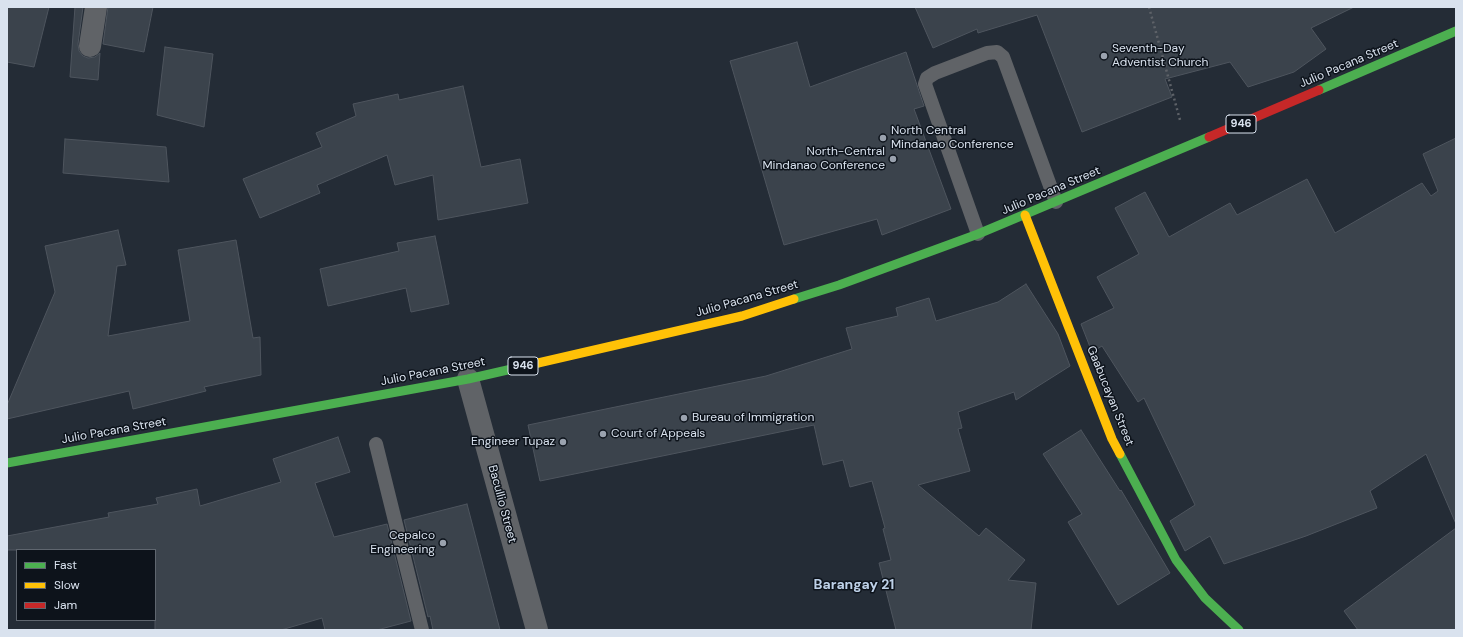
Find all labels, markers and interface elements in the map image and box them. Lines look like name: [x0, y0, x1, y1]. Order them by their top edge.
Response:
street label: Julio Pacana Street: [1297, 37, 1401, 91]
place label: Seventh-Day Adventist Church: [1112, 42, 1208, 70]
marker: Seventh-Day Adventist Church: [1099, 51, 1109, 61]
road number: 946: [1226, 115, 1256, 133]
place label: North Central Mindanao Conference: [891, 124, 1013, 152]
marker: North Central Mindanao Conference: [878, 133, 888, 143]
place label: North-Central Mindanao Conference: [763, 145, 885, 173]
marker: North-Central Mindanao Conference: [888, 154, 898, 164]
street label: Julio Pacana Street: [999, 164, 1103, 218]
street label: Julio Pacana Street: [694, 277, 800, 321]
street label: Gaabucayan Street: [1083, 344, 1137, 448]
street label: Julio Pacana Street: [380, 355, 486, 389]
road number: 946: [508, 357, 538, 375]
place label: Bureau of Immigration: [692, 411, 814, 425]
marker: Bureau of Immigration: [679, 413, 689, 423]
street label: Julio Pacana Street: [61, 415, 167, 447]
place label: Court of Appeals: [611, 427, 705, 441]
marker: Court of Appeals: [598, 429, 608, 439]
place label: Engineer Tupaz: [471, 435, 555, 449]
marker: Engineer Tupaz: [558, 437, 568, 447]
street label: Bacullio Street: [485, 463, 519, 545]
place label: Cepalco Engineering: [370, 529, 435, 557]
marker: Cepalco Engineering: [438, 538, 448, 548]
legend: [16, 549, 156, 621]
text: Fast: [54, 557, 77, 573]
text: Slow: [54, 577, 80, 593]
district label: Barangay 21: [814, 577, 894, 593]
text: Jam: [54, 597, 77, 613]

